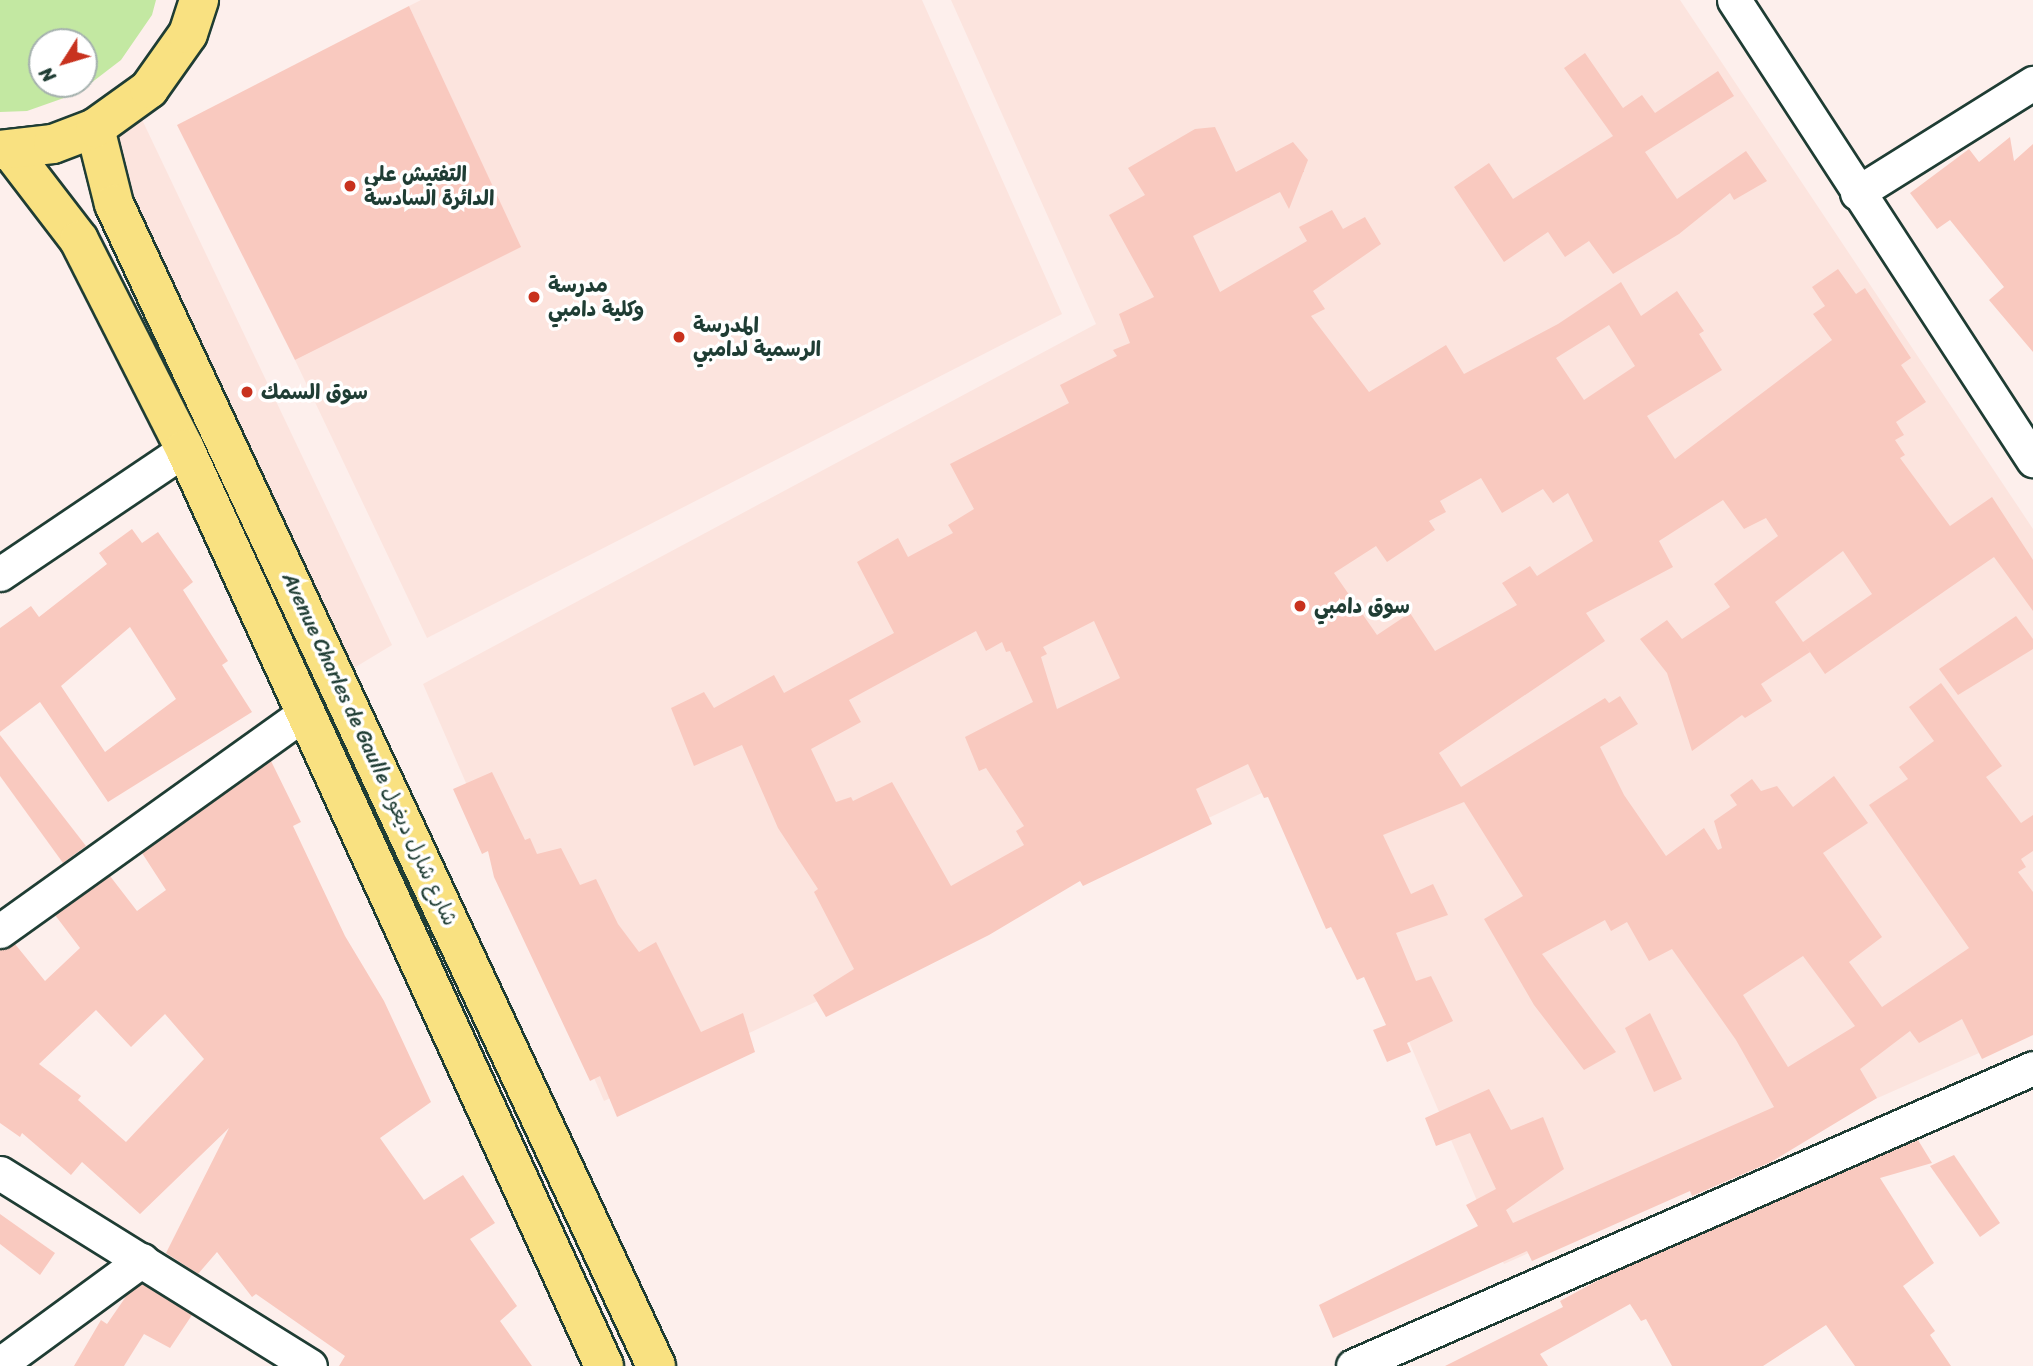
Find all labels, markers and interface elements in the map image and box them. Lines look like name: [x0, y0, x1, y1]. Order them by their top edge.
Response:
north arrow: [28, 28, 98, 98]
text: N: [30, 60, 65, 90]
place label: التفتيش على الدائرة السادسة: [364, 161, 494, 211]
marker: التفتيش على الدائرة السادسة: [342, 178, 358, 194]
place label: مدرسة وكلية دامبي: [548, 272, 644, 322]
marker: مدرسة وكلية دامبي: [526, 289, 542, 305]
place label: المدرسة الرسمية لدامبي: [693, 312, 821, 362]
marker: المدرسة الرسمية لدامبي: [671, 329, 687, 345]
place label: سوق السمك: [261, 379, 368, 405]
marker: سوق السمك: [239, 384, 255, 400]
street label: Avenue Charles de Gaulle شارع شارل ديغول: [276, 567, 464, 931]
place label: سوق دامبي: [1314, 593, 1410, 619]
marker: سوق دامبي: [1292, 598, 1308, 614]

